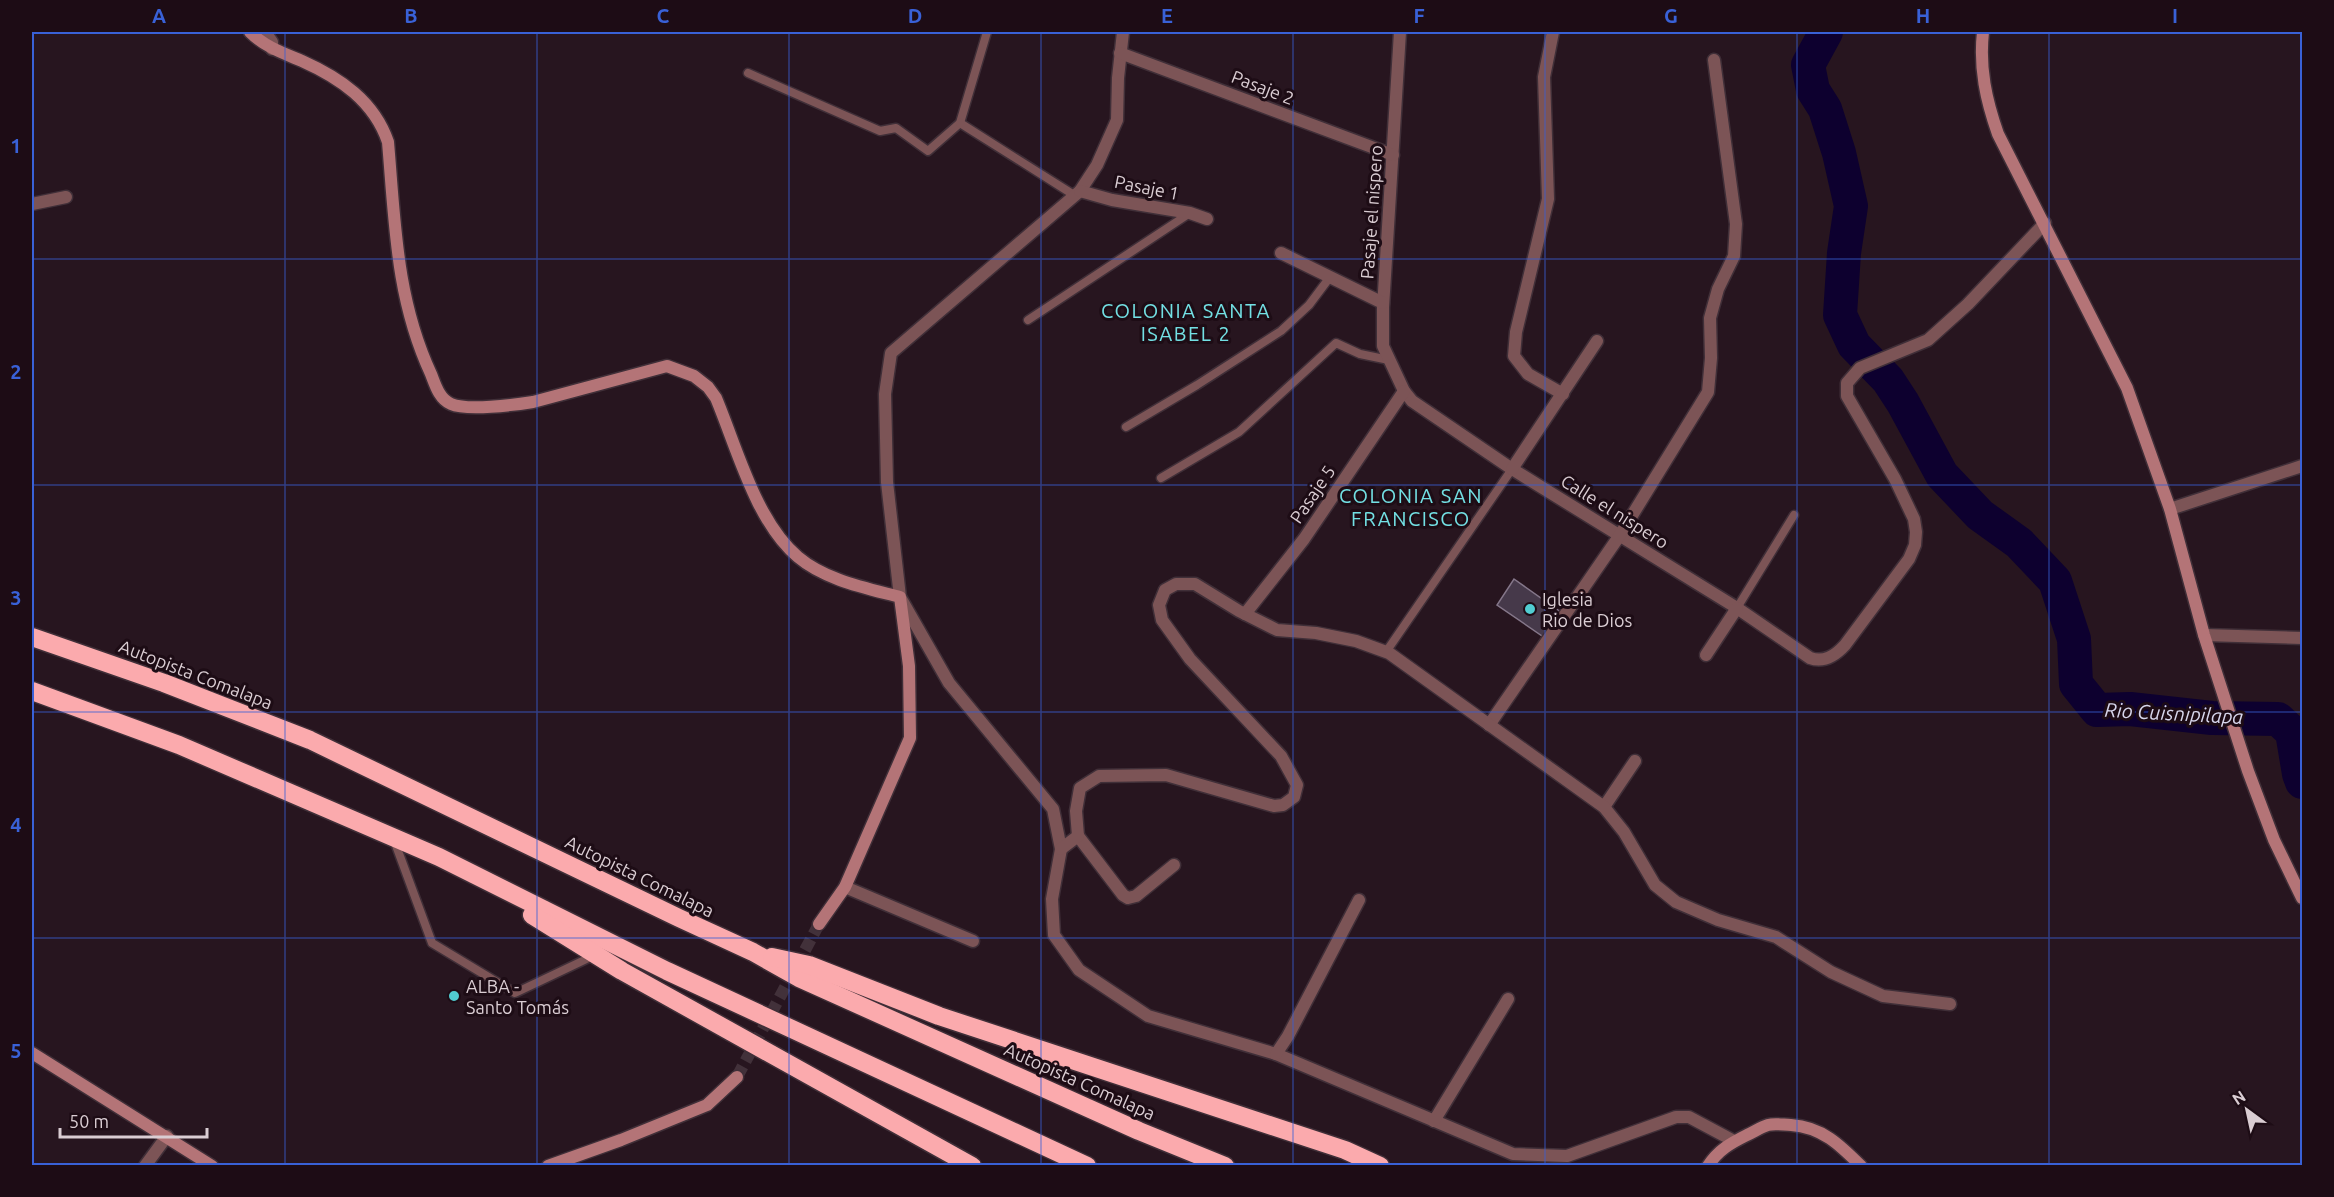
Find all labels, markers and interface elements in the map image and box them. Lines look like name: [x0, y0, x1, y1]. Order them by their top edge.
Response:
text: A: [152, 4, 166, 27]
text: B: [404, 4, 418, 27]
text: C: [657, 4, 670, 27]
text: D: [908, 4, 922, 27]
text: E: [1161, 4, 1173, 27]
text: F: [1413, 4, 1425, 27]
text: G: [1664, 4, 1678, 27]
text: H: [1916, 4, 1930, 27]
text: I: [2172, 4, 2178, 27]
street label: Pasaje 2: [1229, 66, 1297, 108]
text: 1: [10, 134, 22, 157]
street label: Pasaje el nispero: [1356, 144, 1386, 280]
street label: Pasaje 1: [1113, 171, 1181, 203]
district label: COLONIA SANTA ISABEL 2: [1101, 299, 1271, 345]
text: 2: [10, 360, 22, 383]
street label: Pasaje 5: [1285, 461, 1339, 527]
street label: Calle el nispero: [1558, 470, 1672, 552]
district label: COLONIA SAN FRANCISCO: [1339, 484, 1483, 530]
text: 3: [10, 586, 22, 609]
place label: Iglesia Rio de Dios: [1542, 589, 1632, 630]
marker: Iglesia Rio de Dios: [1523, 602, 1537, 616]
street label: Autopista Comalapa: [116, 635, 276, 713]
water label: Rio Cuisnipilapa: [2104, 698, 2244, 728]
text: 4: [10, 813, 22, 836]
street label: Autopista Comalapa: [562, 831, 718, 921]
place label: ALBA - Santo Tomás: [466, 976, 569, 1017]
marker: ALBA - Santo Tomás: [447, 989, 461, 1003]
text: 5: [10, 1039, 22, 1062]
street label: Autopista Comalapa: [1002, 1039, 1158, 1123]
north arrow: [2217, 1080, 2277, 1140]
text: N: [2229, 1087, 2249, 1108]
scale bar: [60, 1101, 207, 1139]
text: 50 m: [69, 1111, 109, 1131]

